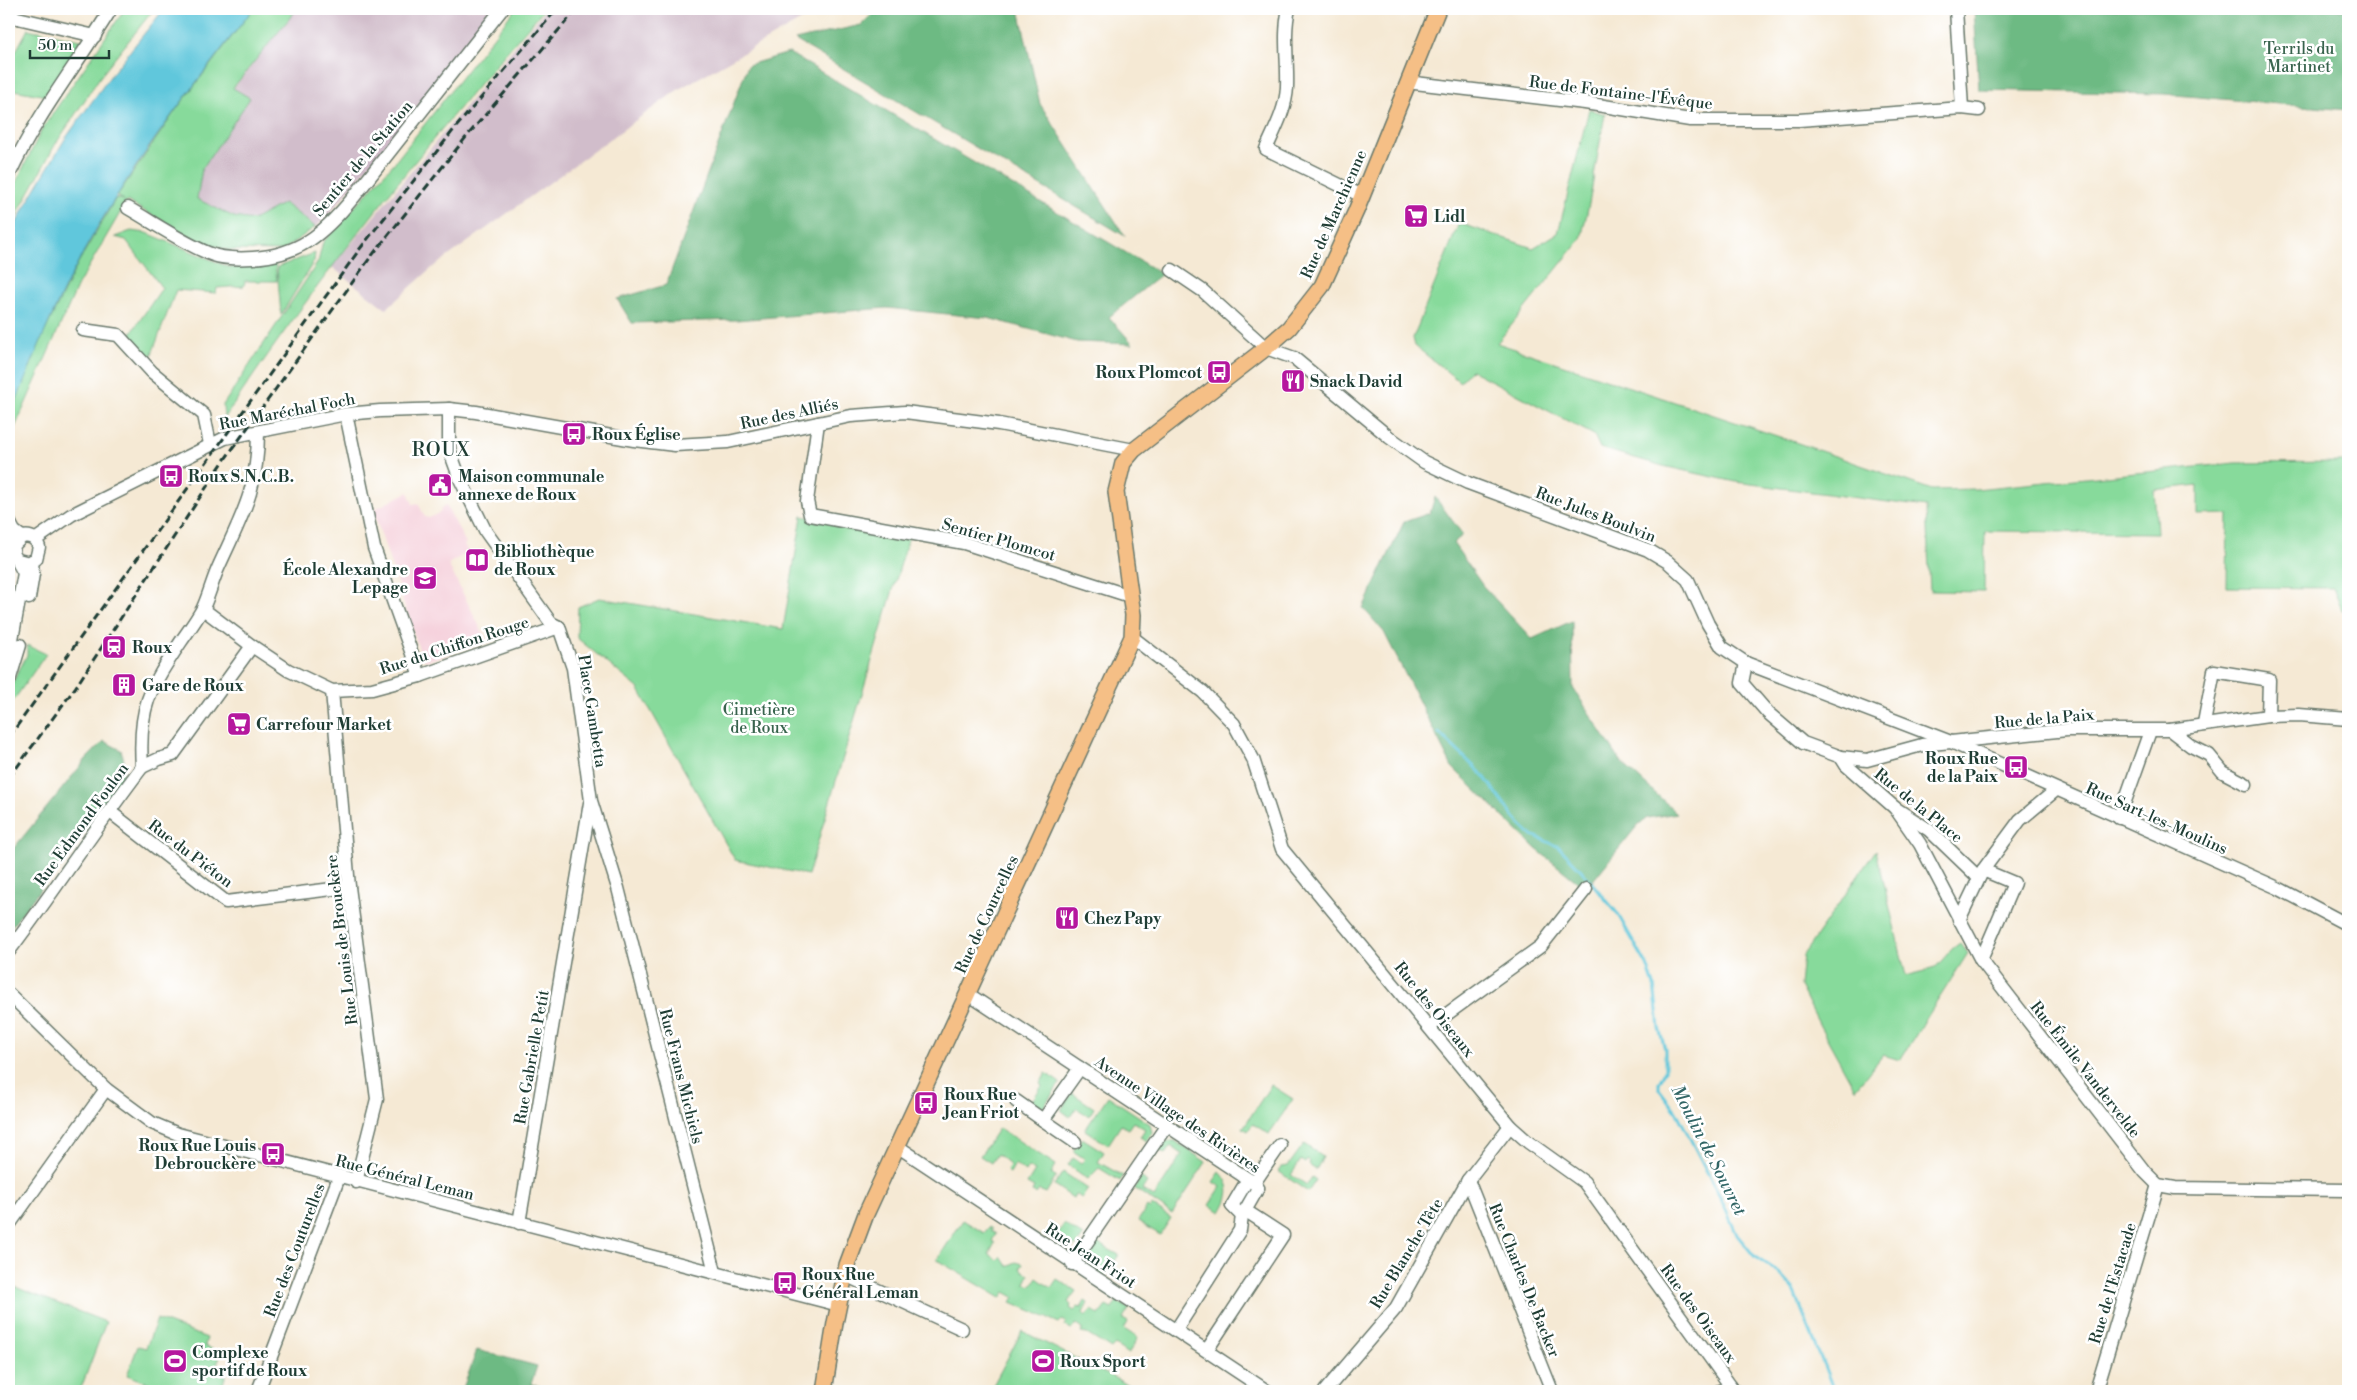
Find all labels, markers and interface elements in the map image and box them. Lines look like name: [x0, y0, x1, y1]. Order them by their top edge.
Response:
scale bar: [30, 28, 109, 60]
text: 50 m: [38, 36, 72, 55]
park label: Terrils du Martinet: [2264, 39, 2334, 77]
street label: Rue de Fontaine-l'Évêque: [1528, 70, 1714, 114]
street label: Sentier de la Station: [308, 96, 417, 221]
street label: Rue de Marchienne: [1297, 147, 1371, 282]
supermarket icon: Lidl: [1403, 203, 1429, 229]
place label: Lidl: [1434, 207, 1466, 227]
bus stop icon: Roux Plomcot: [1206, 359, 1232, 385]
place label: Roux Plomcot: [1096, 363, 1202, 383]
restaurant icon: Snack David: [1280, 368, 1306, 394]
place label: Snack David: [1310, 372, 1403, 392]
street label: Rue Maréchal Foch: [217, 389, 357, 435]
street label: Rue des Alliés: [738, 394, 840, 434]
bus stop icon: Roux Église: [561, 421, 587, 447]
place label: Roux Église: [592, 423, 681, 445]
district label: ROUX: [412, 438, 471, 462]
bus stop icon: Roux S.N.C.B.: [158, 463, 184, 489]
place label: Roux S.N.C.B.: [188, 467, 294, 487]
place label: Maison communale annexe de Roux: [458, 467, 605, 505]
public building icon: Maison communale annexe de Roux: [427, 472, 453, 498]
street label: Rue Jules Boulvin: [1532, 483, 1659, 547]
street label: Sentier Plomcot: [940, 514, 1058, 566]
place label: Bibliothèque de Roux: [494, 542, 595, 580]
library icon: Bibliothèque de Roux: [464, 547, 490, 573]
place label: École Alexandre Lepage: [283, 558, 408, 598]
school or university icon: École Alexandre Lepage: [412, 565, 438, 591]
street label: Rue du Chiffon Rouge: [377, 612, 532, 680]
station icon: Roux: [101, 634, 127, 660]
place label: Roux: [132, 638, 173, 658]
street label: Place Gambetta: [573, 653, 611, 770]
building icon: Gare de Roux: [111, 672, 137, 698]
place label: Gare de Roux: [142, 676, 245, 696]
park label: Cimetière de Roux: [723, 700, 795, 738]
street label: Rue de la Paix: [1994, 705, 2096, 733]
supermarket icon: Carrefour Market: [226, 711, 252, 737]
place label: Carrefour Market: [256, 715, 392, 735]
place label: Roux Rue de la Paix: [1925, 749, 1999, 787]
bus stop icon: Roux Rue de la Paix: [2003, 754, 2029, 780]
street label: Rue Edmond Foulon: [30, 759, 133, 890]
street label: Rue de la Place: [1870, 764, 1967, 848]
street label: Rue Sart-les-Moulins: [2083, 779, 2231, 859]
street label: Rue du Piéton: [144, 815, 237, 893]
street label: Rue de Courcelles: [951, 852, 1023, 977]
street label: Rue Louis de Brouckère: [322, 853, 362, 1026]
restaurant icon: Chez Papy: [1054, 905, 1080, 931]
place label: Chez Papy: [1084, 909, 1162, 929]
street label: Rue des Oiseaux: [1390, 958, 1479, 1062]
street label: Rue Gabrielle Petit: [510, 988, 554, 1126]
street label: Rue Émile Vandervelde: [2026, 996, 2146, 1142]
street label: Rue Frans Michiels: [655, 1007, 708, 1146]
street label: Avenue Village des Rivières: [1090, 1051, 1264, 1178]
water label: Moulin de Souvret: [1666, 1081, 1752, 1220]
place label: Roux Rue Jean Friot: [942, 1085, 1019, 1123]
bus stop icon: Roux Rue Jean Friot: [913, 1090, 939, 1116]
place label: Roux Rue Louis Debrouckère: [138, 1136, 256, 1174]
bus stop icon: Roux Rue Louis Debrouckère: [260, 1141, 286, 1167]
street label: Rue Général Leman: [333, 1151, 477, 1205]
street label: Rue des Couturelles: [260, 1180, 330, 1320]
street label: Rue Blanche Tête: [1366, 1195, 1448, 1312]
street label: Rue Charles De Backer: [1484, 1200, 1564, 1360]
street label: Rue Jean Friot: [1041, 1219, 1140, 1293]
street label: Rue de l'Estacade: [2085, 1220, 2141, 1346]
street label: Rue des Oiseaux: [1656, 1260, 1741, 1368]
place label: Roux Rue Général Leman: [802, 1265, 919, 1303]
bus stop icon: Roux Rue Général Leman: [772, 1270, 798, 1296]
place label: Complexe sportif de Roux: [192, 1343, 308, 1381]
sports icon: Complexe sportif de Roux: [162, 1348, 188, 1374]
sports icon: Roux Sport: [1030, 1348, 1056, 1374]
place label: Roux Sport: [1060, 1352, 1146, 1372]

